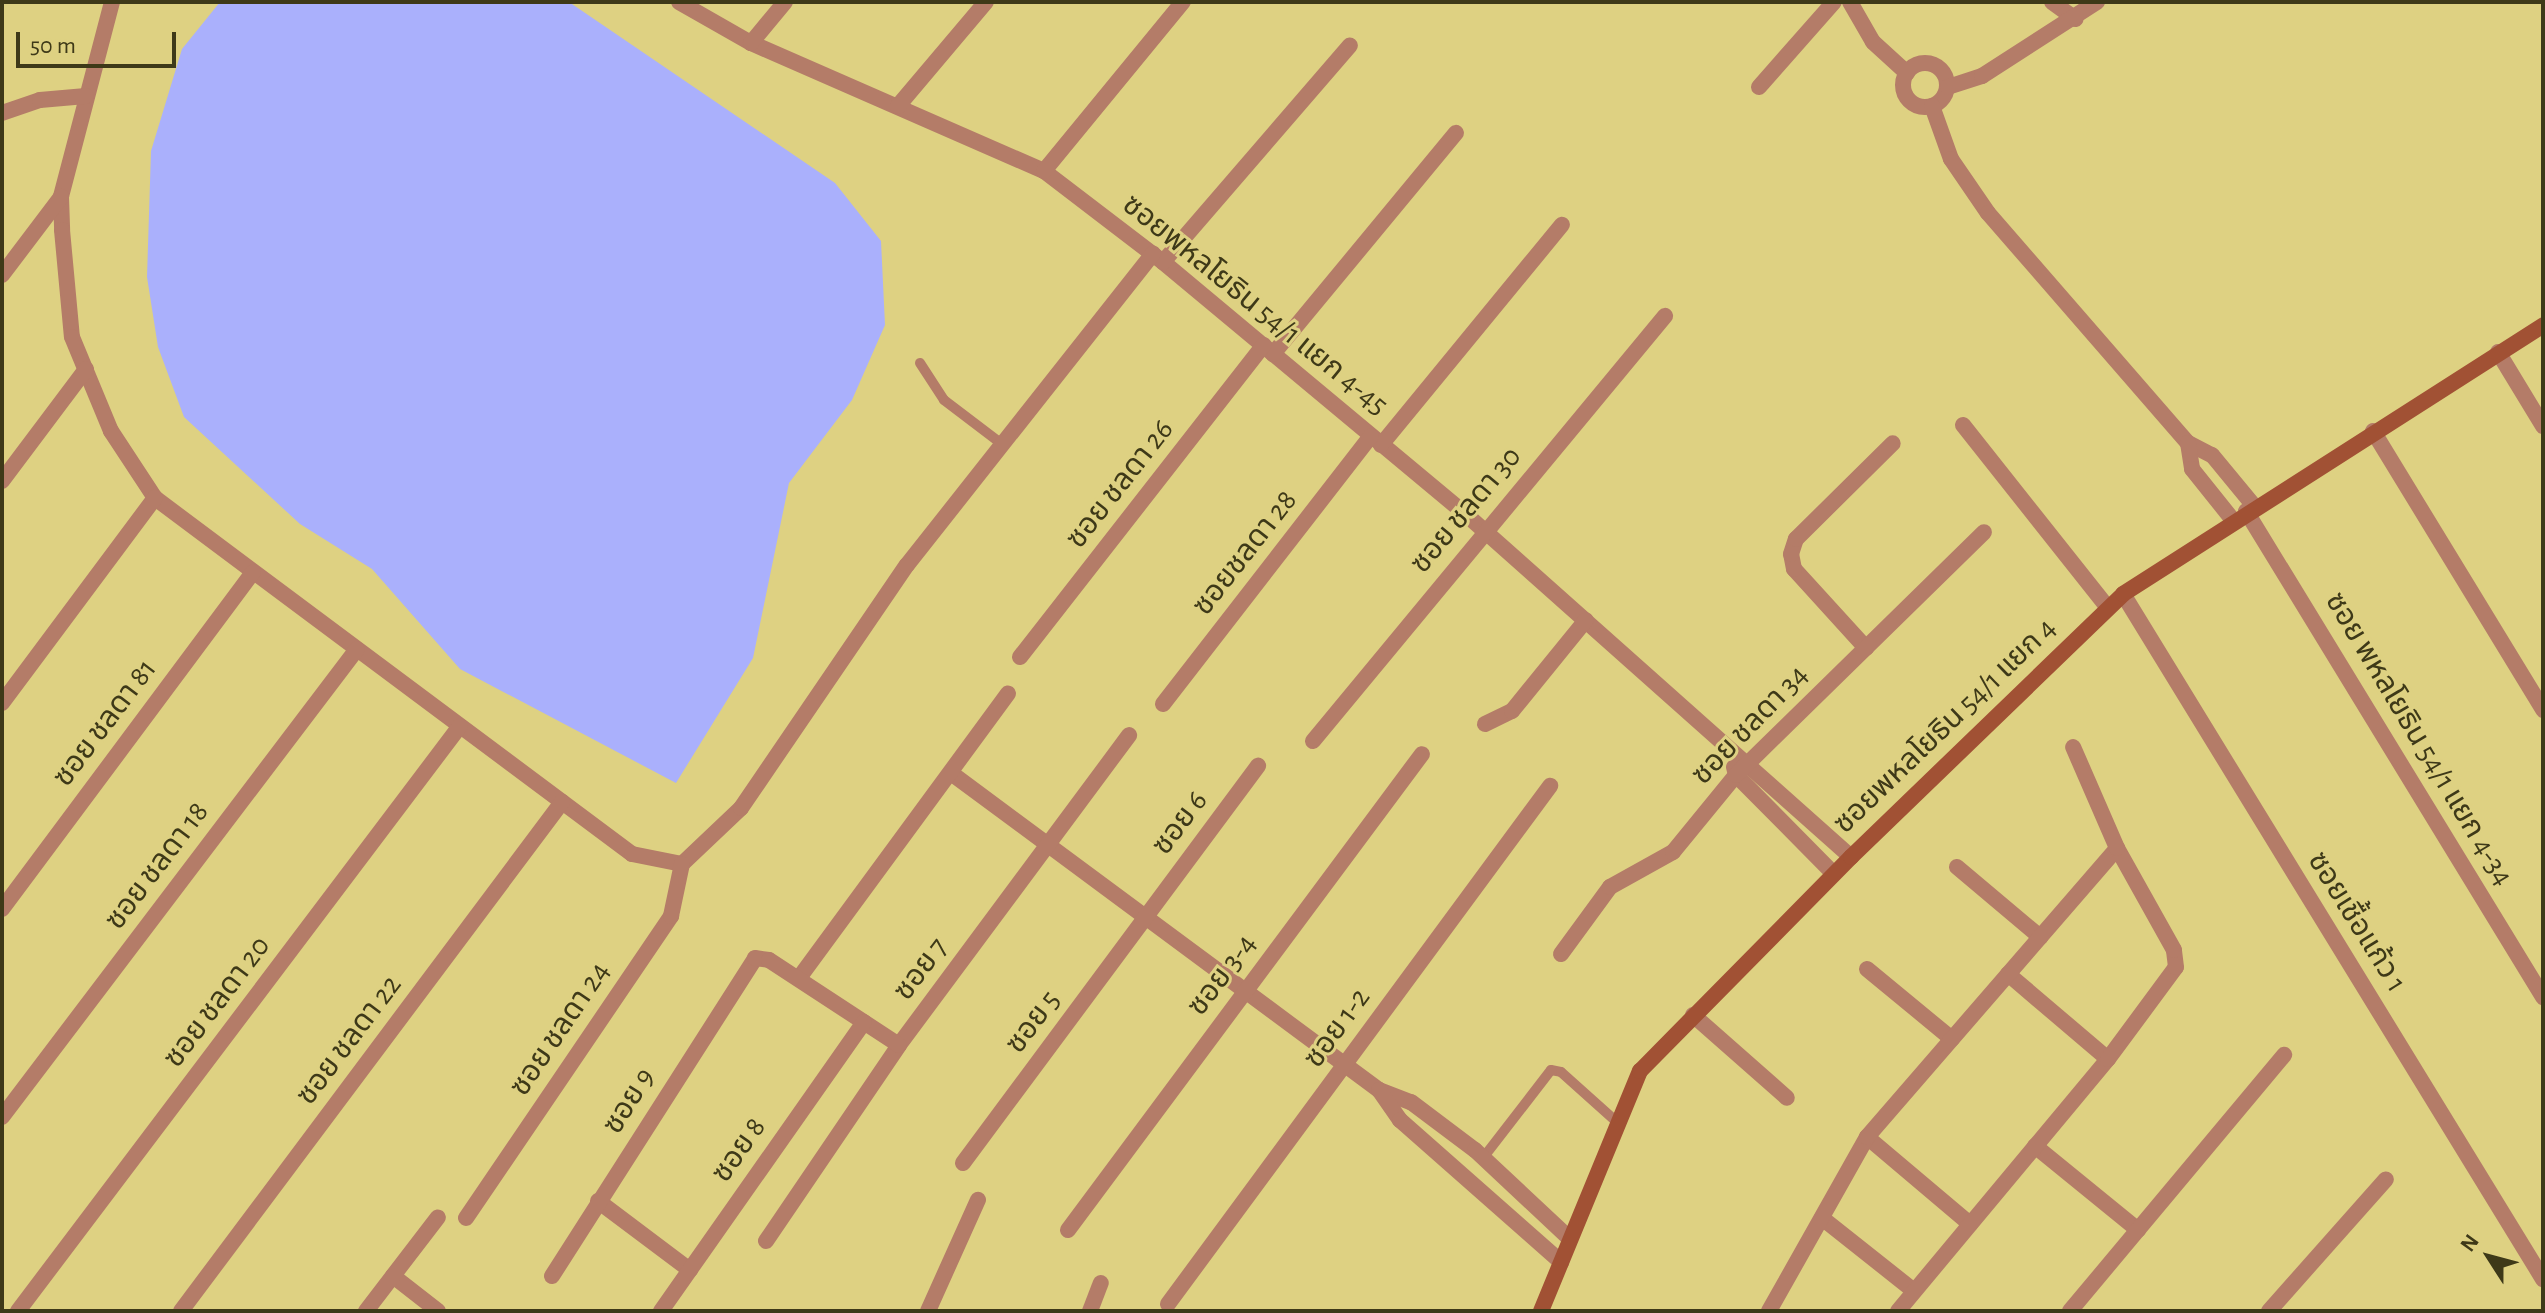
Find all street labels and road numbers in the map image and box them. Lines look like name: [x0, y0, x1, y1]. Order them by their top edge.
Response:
street label: ซอยพหลโยธิน 54/1 แยก 4-45: [1115, 187, 1395, 423]
street label: ซอย ชลดา 26: [1059, 412, 1181, 556]
street label: ซอย ชลดา 30: [1403, 439, 1529, 581]
street label: ซอยชลดา 28: [1185, 483, 1305, 623]
street label: ซอย พหลโยธิน 54/1 แยก 4-34: [2317, 586, 2521, 892]
street label: ซอยพหลโยธิน 54/1 แยก 4: [1826, 610, 2064, 842]
street label: ซอย ชลดา 81: [45, 652, 165, 794]
street label: ซอย ชลดา 34: [1684, 658, 1816, 792]
street label: ซอย 6: [1144, 784, 1216, 862]
street label: ซอย ชลดา 18: [97, 795, 217, 937]
street label: ซอยเชื้อแก้ว 1: [2300, 845, 2414, 999]
street label: ซอย 3-4: [1180, 927, 1264, 1023]
street label: ซอย ชลดา 20: [156, 929, 278, 1075]
street label: ซอย 7: [886, 931, 956, 1007]
street label: ซอย ชลดา 24: [502, 955, 618, 1103]
street label: ซอย ชลดา 22: [289, 968, 409, 1112]
street label: ซอย 1-2: [1296, 981, 1378, 1075]
street label: ซอย 5: [998, 984, 1068, 1060]
street label: ซอย 9: [595, 1061, 663, 1141]
street label: ซอย 8: [704, 1111, 774, 1189]

